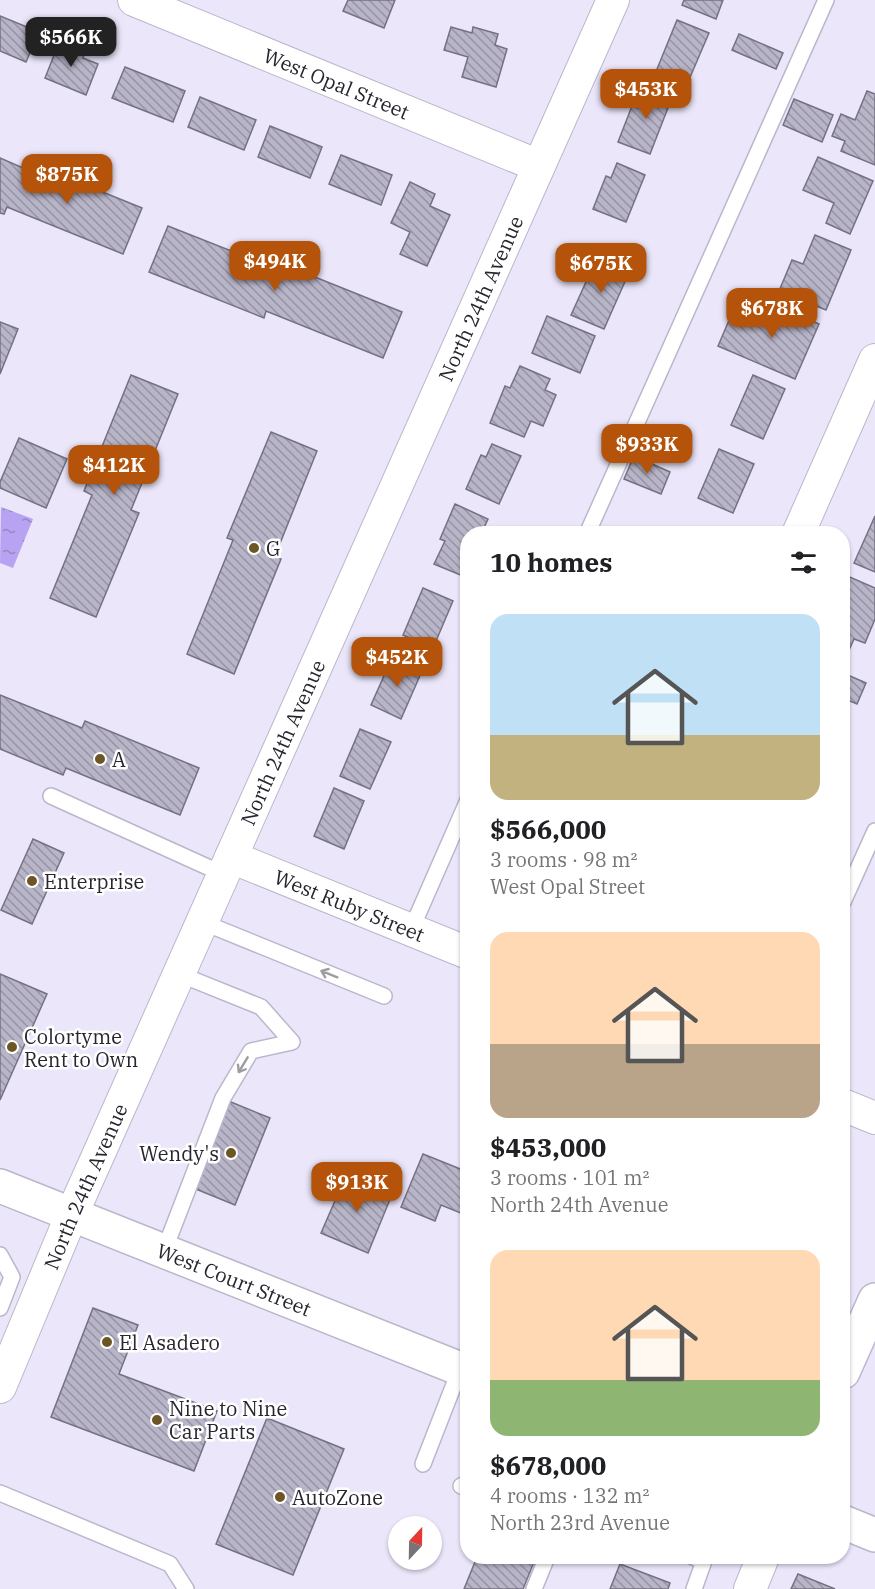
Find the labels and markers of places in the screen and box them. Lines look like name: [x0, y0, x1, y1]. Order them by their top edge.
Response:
pin: $566K: [29, 17, 113, 68]
pin: $453K: [604, 69, 688, 120]
pin: $875K: [25, 154, 109, 205]
pin: $494K: [233, 241, 317, 292]
pin: $675K: [559, 243, 643, 294]
pin: $678K: [730, 288, 814, 339]
pin: $933K: [605, 424, 689, 475]
pin: $412K: [72, 445, 156, 496]
place label: G: [266, 535, 280, 562]
marker: G: [247, 541, 261, 555]
pin: $452K: [355, 637, 439, 688]
place label: A: [112, 746, 126, 773]
marker: A: [93, 752, 107, 766]
place label: Enterprise: [44, 868, 144, 895]
marker: Enterprise: [25, 874, 39, 888]
place label: Colortyme Rent to Own: [24, 1023, 138, 1073]
marker: Colortyme Rent to Own: [5, 1040, 19, 1054]
place label: Wendy's: [139, 1140, 219, 1167]
marker: Wendy's: [224, 1146, 238, 1160]
pin: $913K: [315, 1162, 399, 1213]
place label: El Asadero: [119, 1329, 220, 1356]
marker: El Asadero: [100, 1335, 114, 1349]
place label: Nine to Nine Car Parts: [169, 1395, 287, 1445]
marker: Nine to Nine Car Parts: [150, 1413, 164, 1427]
place label: AutoZone: [292, 1484, 383, 1511]
marker: AutoZone: [273, 1490, 287, 1504]

